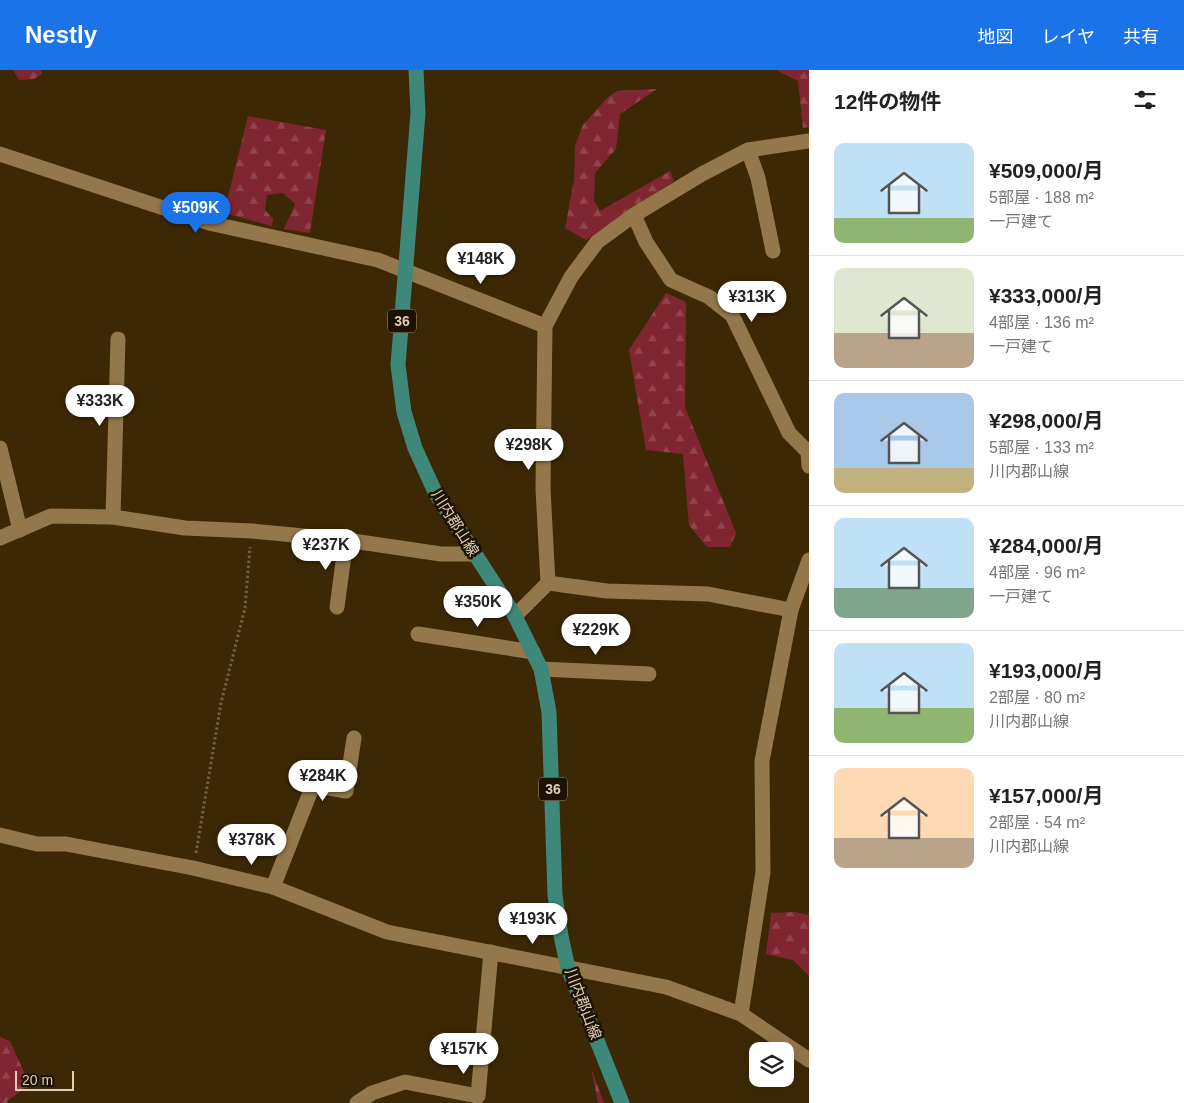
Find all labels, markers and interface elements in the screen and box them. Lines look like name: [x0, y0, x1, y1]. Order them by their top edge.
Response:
text: Nestly: [25, 21, 97, 48]
text: 地図: [978, 27, 1014, 47]
text: レイヤ: [1042, 27, 1095, 47]
text: 共有: [1123, 27, 1159, 47]
icon: filters: [1131, 86, 1159, 114]
text: 12件の物件: [834, 90, 941, 113]
text: ¥509,000/月: [989, 159, 1103, 182]
icon: home: [874, 163, 934, 223]
text: 5部屋 · 188 m²: [989, 189, 1094, 206]
pin: ¥509K: [161, 191, 231, 234]
text: ¥509K: [172, 199, 220, 216]
text: 一戸建て: [989, 213, 1053, 230]
pin: ¥148K: [446, 242, 516, 285]
text: ¥148K: [457, 250, 505, 267]
pin: ¥313K: [717, 280, 787, 323]
text: ¥333,000/月: [989, 284, 1103, 307]
text: ¥313K: [728, 288, 776, 305]
icon: home: [874, 288, 934, 348]
road number: 36: [388, 310, 416, 332]
text: 4部屋 · 136 m²: [989, 314, 1094, 331]
text: 一戸建て: [989, 338, 1053, 355]
pin: ¥333K: [65, 384, 135, 427]
text: ¥333K: [76, 392, 124, 409]
text: ¥298,000/月: [989, 409, 1103, 432]
icon: home: [874, 413, 934, 473]
pin: ¥298K: [494, 428, 564, 471]
text: ¥298K: [505, 436, 553, 453]
text: 5部屋 · 133 m²: [989, 439, 1094, 456]
text: 川内郡山線: [989, 463, 1069, 480]
street label: 川内郡山線: [428, 486, 483, 559]
pin: ¥237K: [291, 528, 361, 571]
text: ¥284,000/月: [989, 534, 1103, 557]
text: ¥237K: [302, 536, 350, 553]
icon: home: [874, 538, 934, 598]
text: 4部屋 · 96 m²: [989, 564, 1085, 581]
pin: ¥350K: [443, 586, 513, 628]
text: 一戸建て: [989, 588, 1053, 605]
text: ¥350K: [454, 593, 502, 610]
pin: ¥229K: [561, 614, 631, 656]
text: ¥229K: [572, 621, 620, 638]
text: ¥193,000/月: [989, 659, 1103, 682]
icon: home: [874, 663, 934, 723]
text: 2部屋 · 80 m²: [989, 689, 1085, 706]
text: 川内郡山線: [989, 713, 1069, 730]
pin: ¥284K: [288, 760, 358, 802]
text: ¥284K: [299, 767, 347, 784]
road number: 36: [539, 778, 567, 801]
text: ¥157,000/月: [989, 784, 1103, 807]
icon: home: [874, 788, 934, 848]
text: 2部屋 · 54 m²: [989, 814, 1085, 831]
pin: ¥378K: [217, 824, 287, 866]
text: ¥378K: [228, 831, 276, 848]
text: 川内郡山線: [989, 838, 1069, 855]
pin: ¥193K: [498, 902, 568, 945]
text: ¥193K: [509, 910, 557, 927]
street label: 川内郡山線: [562, 966, 605, 1042]
pin: ¥157K: [429, 1032, 499, 1075]
text: ¥157K: [440, 1040, 488, 1057]
map controls: [749, 1042, 794, 1087]
button: layers: [749, 1042, 794, 1087]
scale bar: [15, 1068, 74, 1091]
text: 20 m: [22, 1072, 53, 1088]

